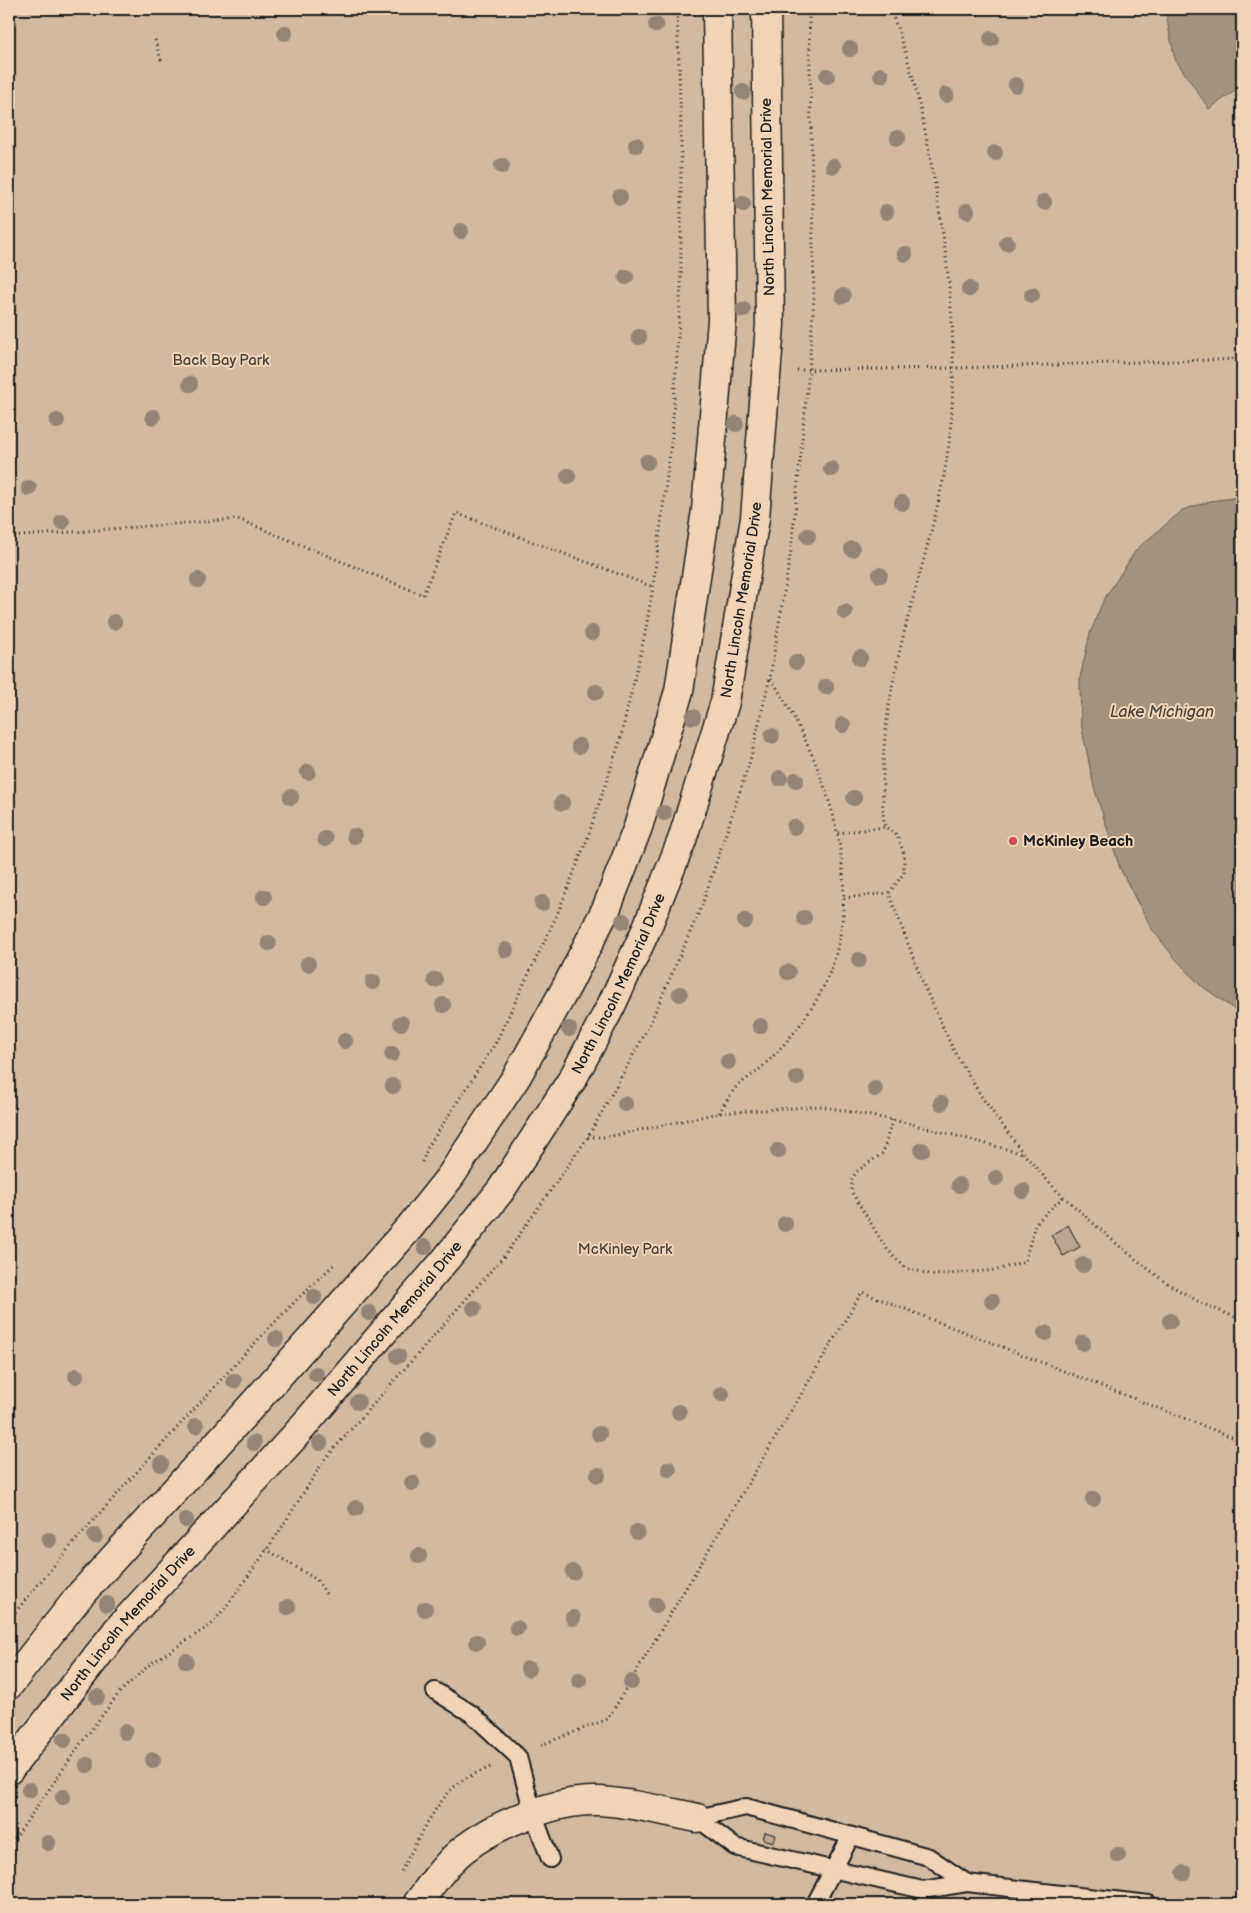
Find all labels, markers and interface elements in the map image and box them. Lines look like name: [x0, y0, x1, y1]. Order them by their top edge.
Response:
street label: North Lincoln Memorial Drive: [757, 98, 779, 296]
park label: Back Bay Park: [173, 351, 270, 370]
street label: North Lincoln Memorial Drive: [716, 501, 766, 699]
water label: Lake Michigan: [1110, 703, 1214, 722]
place label: McKinley Beach: [1023, 832, 1133, 851]
marker: McKinley Beach: [1007, 835, 1019, 847]
street label: North Lincoln Memorial Drive: [567, 890, 669, 1077]
street label: North Lincoln Memorial Drive: [323, 1237, 466, 1400]
park label: McKinley Park: [578, 1240, 673, 1259]
street label: North Lincoln Memorial Drive: [56, 1541, 199, 1705]

